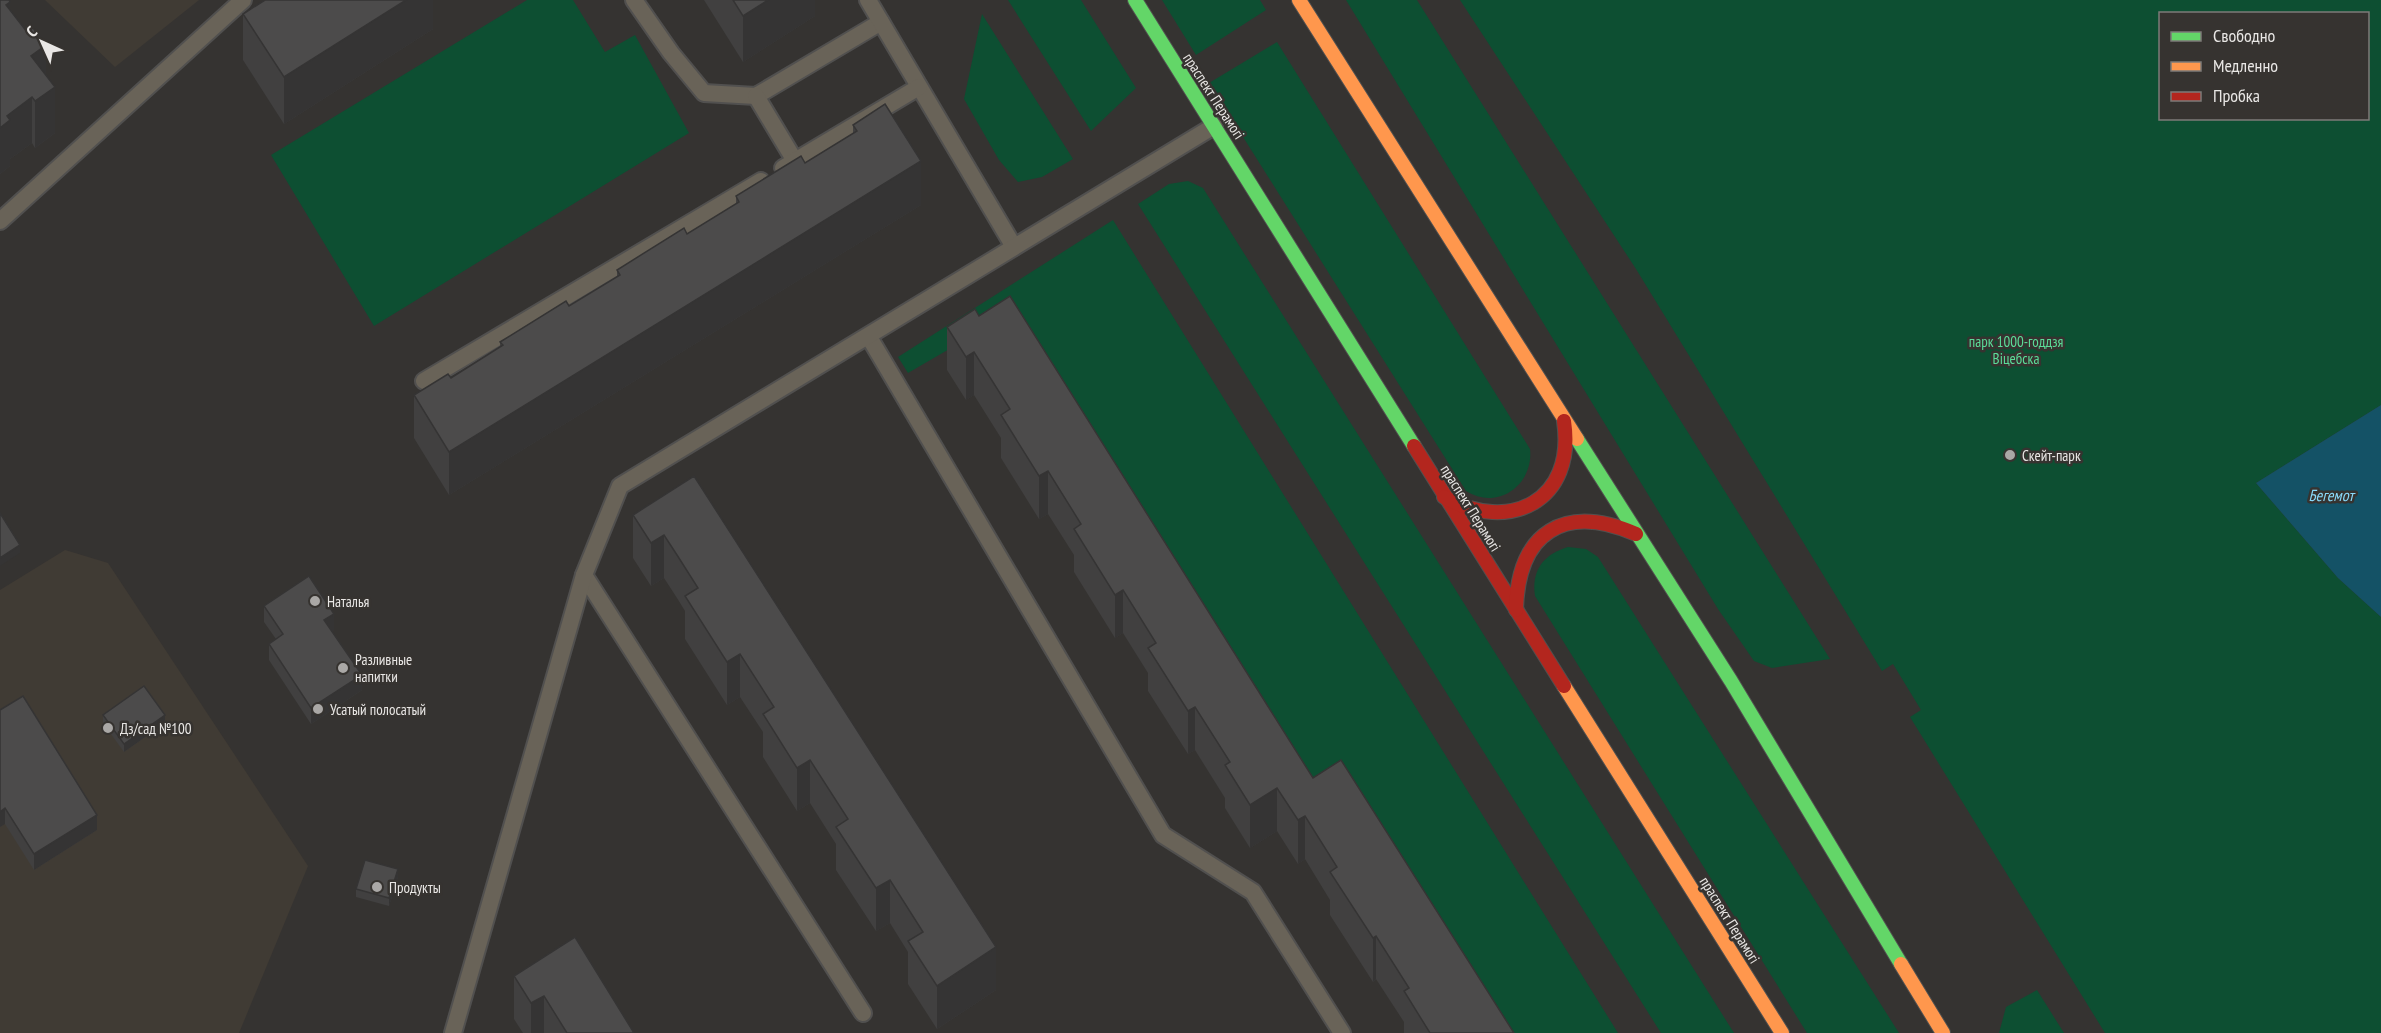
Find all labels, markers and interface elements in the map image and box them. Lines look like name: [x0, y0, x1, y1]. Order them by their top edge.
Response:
north arrow: [12, 12, 72, 72]
legend: [2159, 12, 2369, 120]
text: С: [22, 21, 42, 41]
text: Свободно: [2213, 24, 2276, 47]
street label: праспект Перамогі: [1179, 49, 1249, 143]
text: Медленно: [2213, 54, 2278, 77]
text: Пробка: [2213, 84, 2260, 107]
park label: парк 1000-годдзя Віцебска: [1969, 332, 2063, 368]
place label: Скейт-парк: [2022, 446, 2081, 465]
marker: Скейт-парк: [2003, 448, 2017, 462]
street label: праспект Перамогі: [1437, 461, 1505, 555]
water label: Бегемот: [2308, 485, 2356, 505]
place label: Наталья: [327, 592, 370, 611]
marker: Наталья: [308, 594, 322, 608]
place label: Разливные напитки: [355, 650, 412, 686]
marker: Разливные напитки: [336, 661, 350, 675]
place label: Усатый полосатый: [330, 700, 426, 719]
marker: Усатый полосатый: [311, 702, 325, 716]
place label: Дз/сад №100: [120, 719, 192, 738]
marker: Дз/сад №100: [101, 721, 115, 735]
street label: праспект Перамогі: [1696, 873, 1764, 967]
place label: Продукты: [389, 878, 441, 897]
marker: Продукты: [370, 880, 384, 894]

